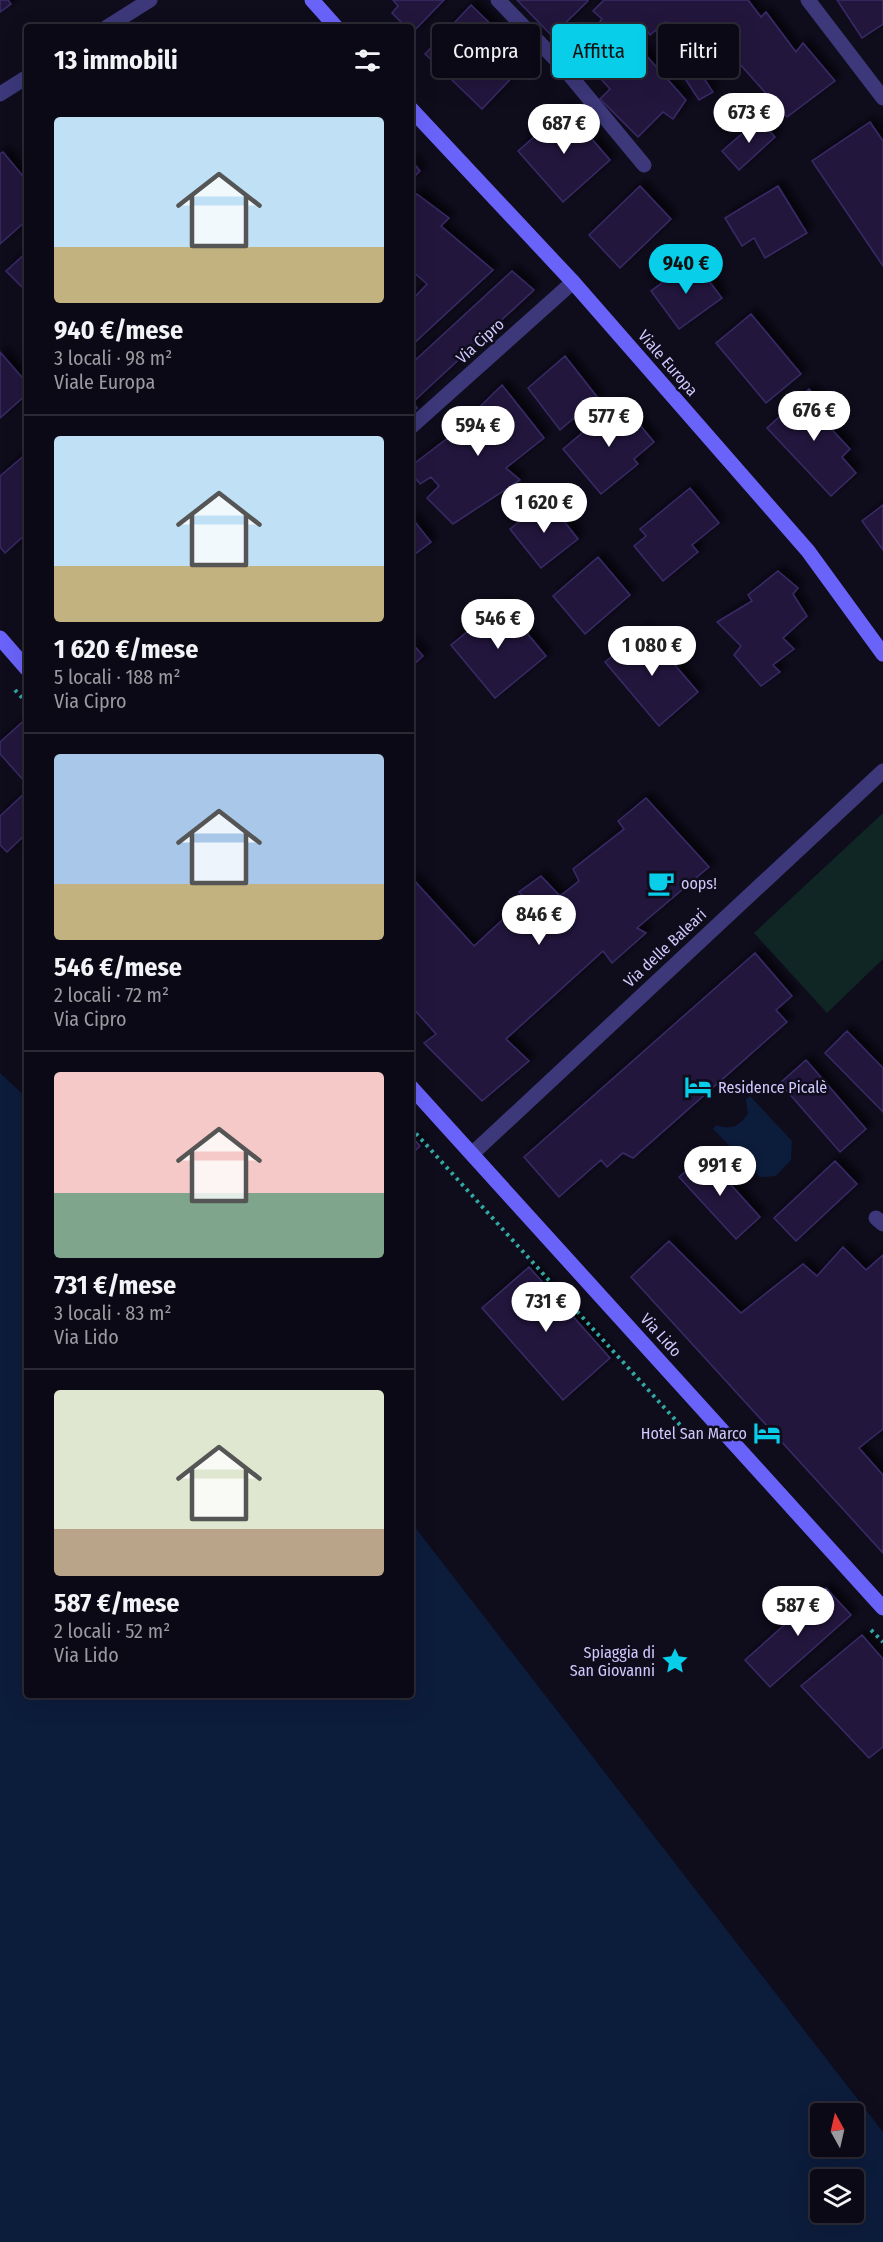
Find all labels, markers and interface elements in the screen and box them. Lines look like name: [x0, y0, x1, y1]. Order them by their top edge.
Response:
chip: Compra: [432, 24, 540, 78]
chip: Affitta: [552, 24, 646, 78]
chip: Filtri: [658, 24, 739, 78]
icon: filters: [351, 44, 384, 77]
text: 13 immobili: [54, 45, 178, 76]
pin: 673 €: [707, 93, 791, 144]
text: 673 €: [728, 100, 770, 124]
pin: 687 €: [522, 104, 606, 155]
text: 687 €: [542, 111, 586, 135]
icon: home: [165, 156, 273, 264]
pin: 940 €: [644, 244, 728, 295]
text: 940 €: [663, 251, 709, 275]
text: 940 €/mese: [54, 315, 183, 346]
street label: Via Cipro: [452, 315, 508, 367]
street label: Viale Europa: [634, 326, 702, 400]
text: 3 locali · 98 m²: [54, 346, 172, 370]
text: Viale Europa: [54, 370, 155, 394]
pin: 676 €: [772, 391, 856, 442]
pin: 577 €: [567, 397, 651, 448]
text: 676 €: [792, 398, 836, 422]
text: 577 €: [588, 404, 630, 428]
pin: 594 €: [436, 406, 520, 457]
text: 594 €: [456, 413, 500, 437]
icon: home: [165, 475, 273, 583]
pin: 1 620 €: [489, 483, 599, 534]
text: 1 620 €: [515, 490, 573, 514]
pin: 546 €: [456, 599, 540, 650]
text: 546 €: [475, 606, 521, 630]
pin: 1 080 €: [597, 626, 707, 677]
text: 1 080 €: [622, 633, 682, 657]
text: 1 620 €/mese: [54, 634, 198, 665]
text: 5 locali · 188 m²: [54, 665, 181, 689]
text: Via Cipro: [54, 689, 127, 713]
icon: home: [165, 793, 273, 901]
cafe icon: oops!: [646, 868, 676, 898]
place label: oops!: [681, 874, 717, 893]
pin: 846 €: [497, 895, 581, 946]
text: 846 €: [516, 902, 562, 926]
street label: Via delle Baleari: [620, 905, 710, 991]
text: 546 €/mese: [54, 952, 182, 983]
text: 2 locali · 72 m²: [54, 983, 169, 1007]
text: Via Cipro: [54, 1007, 127, 1031]
hotel icon: Residence Picalè: [683, 1072, 713, 1102]
place label: Residence Picalè: [718, 1078, 827, 1097]
icon: home: [165, 1111, 273, 1219]
pin: 991 €: [678, 1146, 762, 1197]
text: 991 €: [698, 1153, 742, 1177]
text: 731 €/mese: [54, 1270, 176, 1301]
pin: 731 €: [504, 1282, 588, 1333]
text: 731 €: [526, 1289, 566, 1313]
text: 3 locali · 83 m²: [54, 1301, 172, 1325]
street label: Via Lido: [637, 1309, 685, 1361]
text: Via Lido: [54, 1325, 119, 1349]
hotel icon: Hotel San Marco: [752, 1418, 782, 1448]
place label: Hotel San Marco: [641, 1424, 747, 1443]
icon: home: [165, 1429, 273, 1537]
pin: 587 €: [756, 1586, 840, 1637]
text: 587 €/mese: [54, 1588, 180, 1619]
text: 587 €: [776, 1593, 820, 1617]
text: 2 locali · 52 m²: [54, 1619, 170, 1643]
text: Via Lido: [54, 1643, 119, 1667]
place label: Spiaggia di San Giovanni: [570, 1643, 655, 1680]
place icon: Spiaggia di San Giovanni: [660, 1646, 690, 1676]
north arrow: [810, 2103, 864, 2157]
map controls: [810, 2103, 864, 2223]
button: layers: [810, 2169, 864, 2223]

